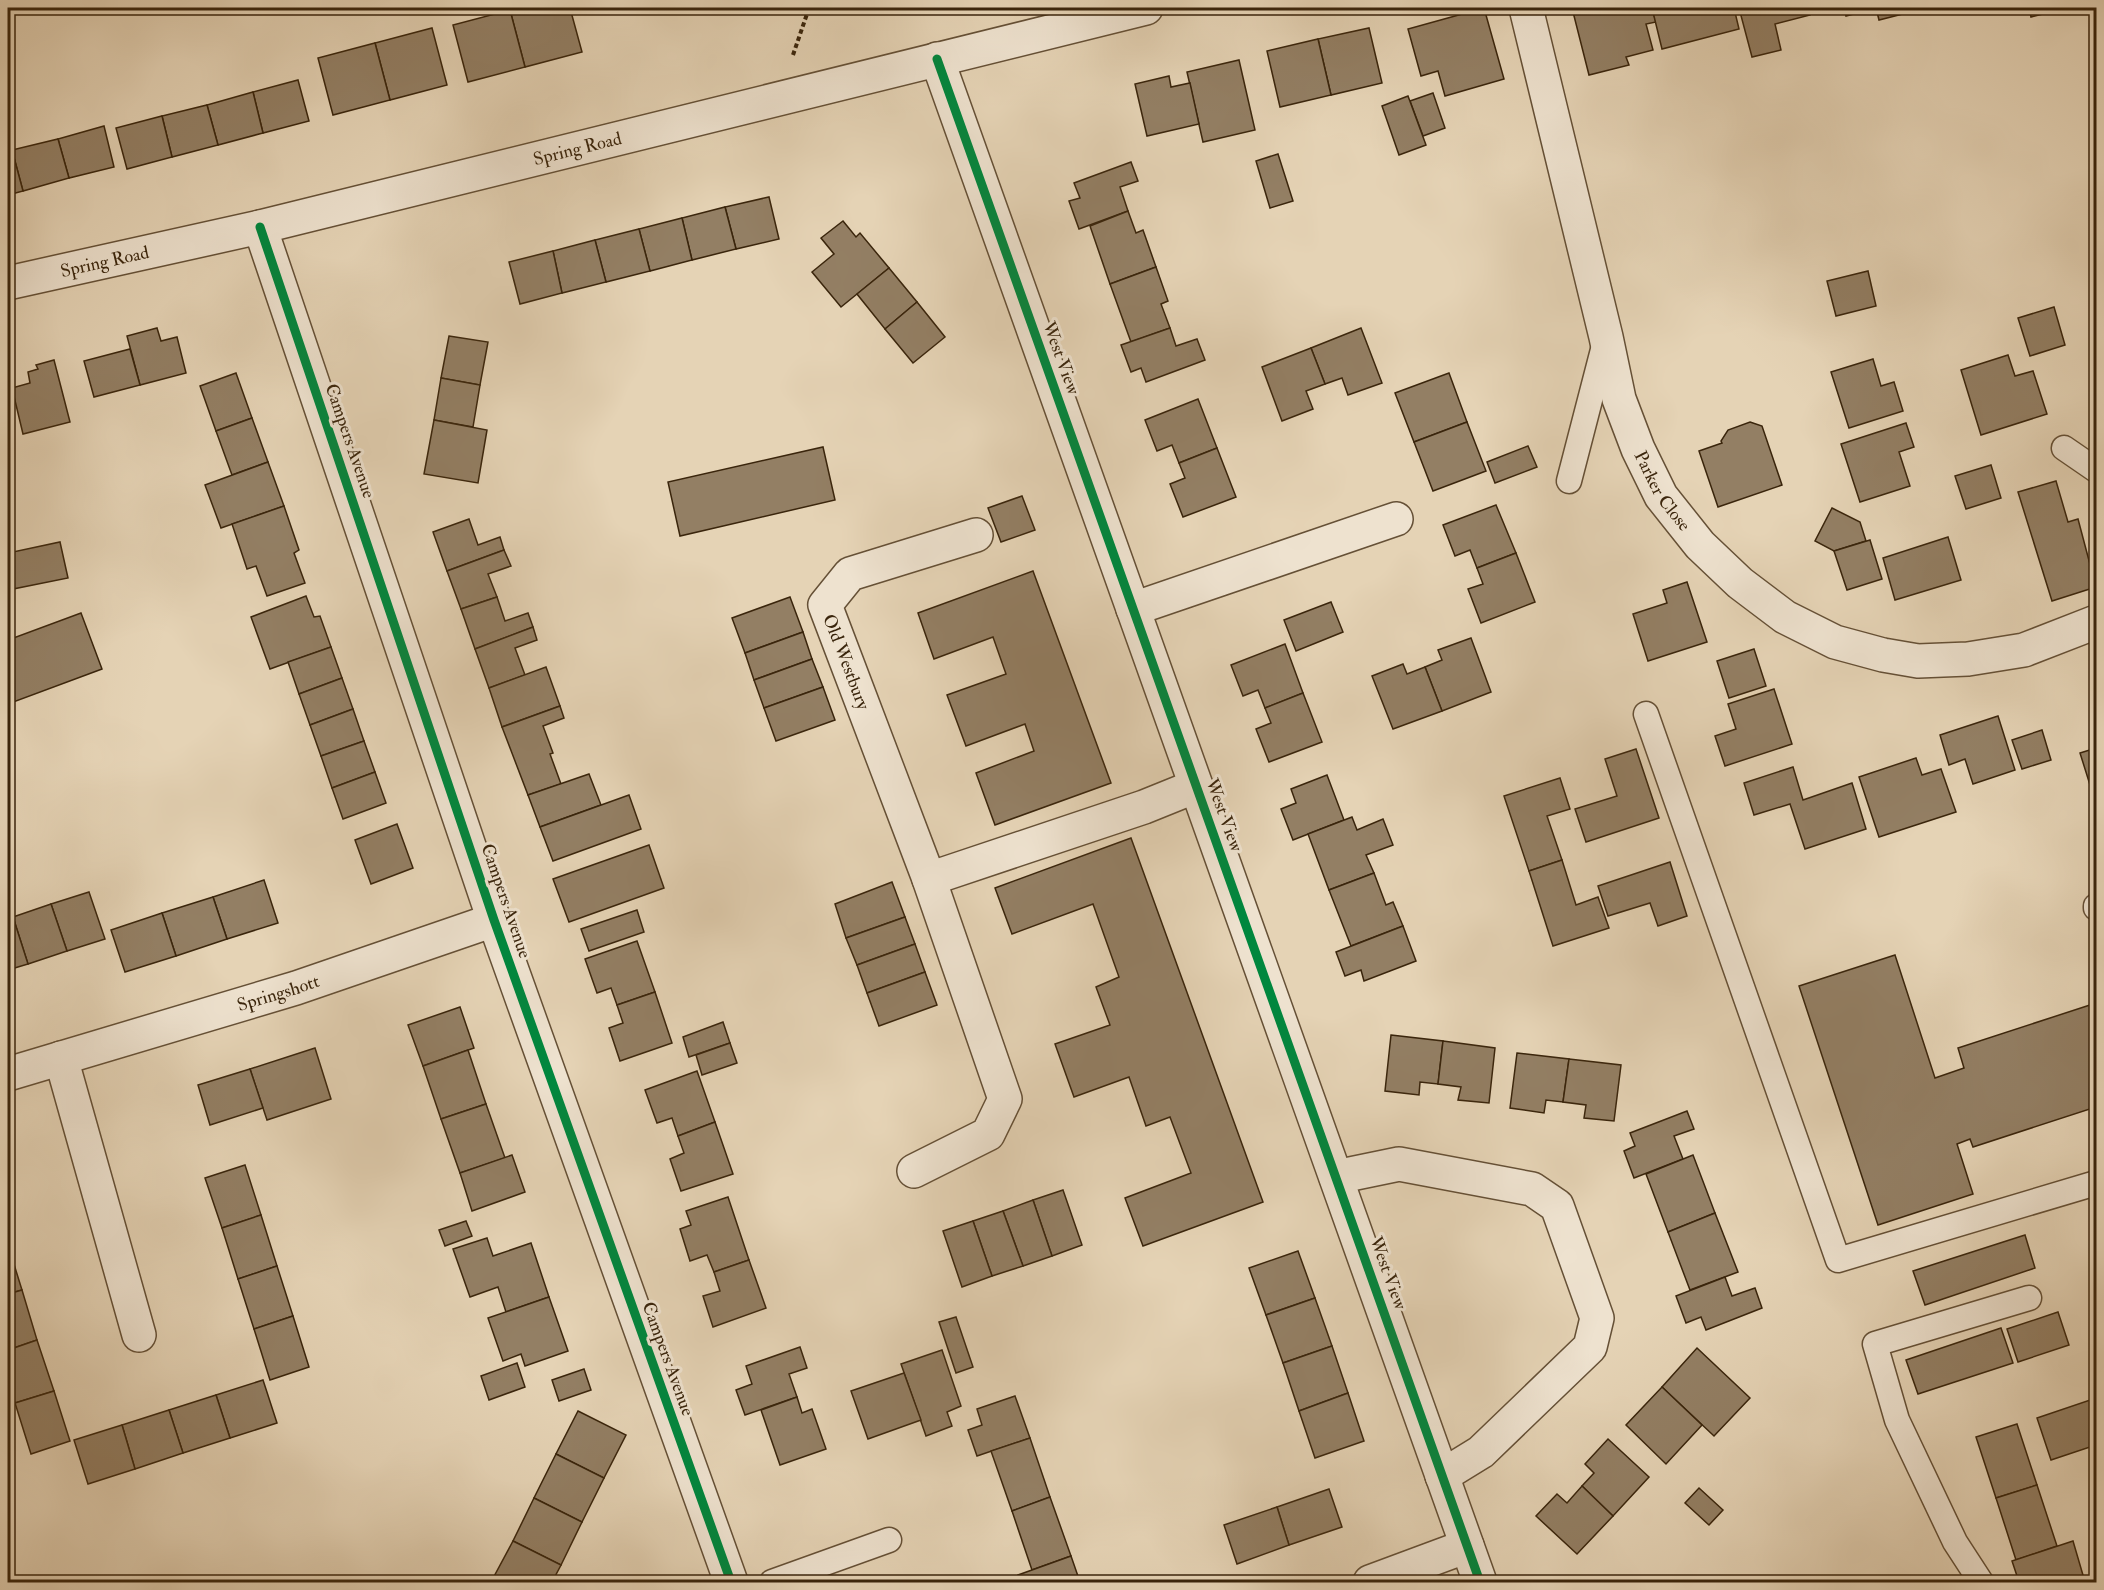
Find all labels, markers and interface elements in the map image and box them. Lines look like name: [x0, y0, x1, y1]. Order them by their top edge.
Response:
street label: Spring Road: [531, 127, 624, 171]
street label: Spring Road: [58, 240, 151, 283]
street label: West View: [1037, 317, 1085, 398]
street label: Campers Avenue: [320, 381, 381, 502]
street label: Parker Close: [1629, 447, 1696, 536]
street label: Old Westbury: [817, 611, 875, 714]
street label: West View: [1200, 774, 1248, 855]
street label: Campers Avenue: [476, 841, 537, 962]
street label: Springshott: [234, 969, 322, 1016]
street label: West View: [1364, 1232, 1412, 1313]
street label: Campers Avenue: [637, 1299, 699, 1420]

